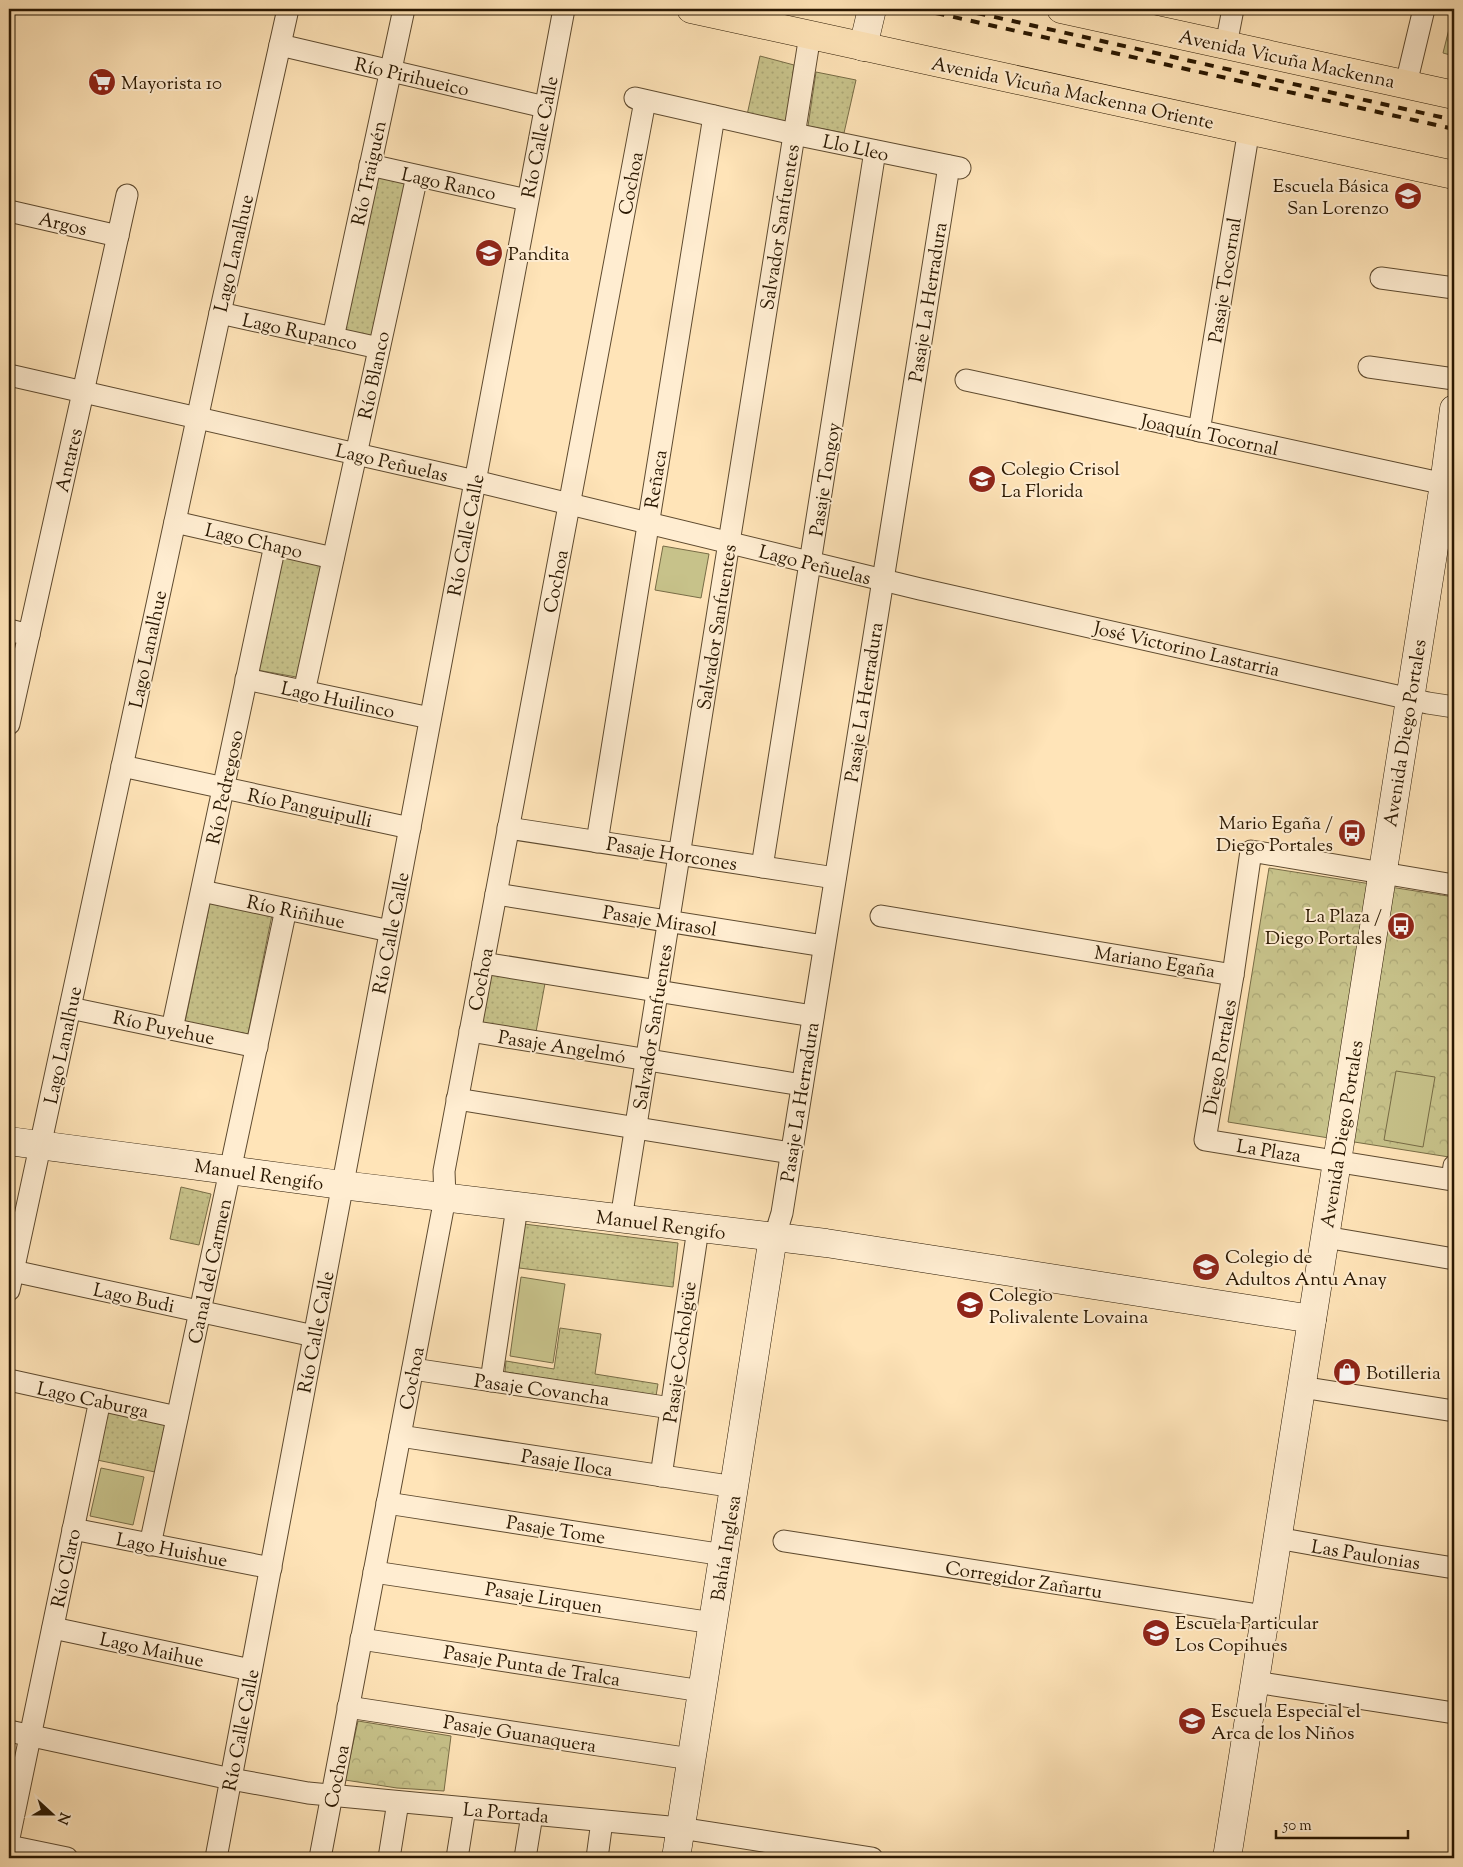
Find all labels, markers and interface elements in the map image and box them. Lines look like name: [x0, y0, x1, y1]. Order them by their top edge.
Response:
street label: Avenida Vicuña Mackenna: [1176, 24, 1397, 97]
street label: Avenida Vicuña Mackenna Oriente: [929, 51, 1216, 138]
street label: Río Pirihueico: [352, 52, 471, 105]
supermarket icon: Mayorista 10: [87, 67, 117, 97]
place label: Mayorista 10: [121, 71, 222, 98]
street label: Río Calle Calle: [516, 74, 567, 201]
street label: Río Traiguén: [346, 119, 395, 228]
street label: Llo Lleo: [820, 129, 891, 170]
street label: Salvador Sanfuentes: [755, 143, 808, 312]
street label: Cochoa: [613, 149, 652, 217]
street label: Lago Ranco: [399, 162, 498, 209]
place label: Escuela Básica San Lorenzo: [1273, 174, 1389, 223]
school or university icon: Escuela Básica San Lorenzo: [1393, 181, 1423, 211]
street label: Lago Lanalhue: [209, 192, 262, 315]
street label: Argos: [35, 207, 89, 244]
street label: Pasaje Tocornal: [1203, 216, 1250, 345]
street label: Pasaje La Herradura: [903, 220, 955, 384]
school or university icon: Pandita: [474, 238, 504, 268]
place label: Pandita: [508, 242, 570, 269]
street label: Lago Rupanco: [239, 308, 359, 359]
street label: Río Blanco: [353, 329, 398, 422]
street label: Joaquín Tocornal: [1137, 408, 1281, 464]
street label: Pasaje Tongoy: [804, 420, 849, 538]
street label: Antares: [50, 426, 91, 495]
street label: Lago Peñuelas: [333, 438, 450, 490]
street label: Reñaca: [640, 448, 675, 511]
place label: Colegio Crisol La Florida: [1001, 457, 1120, 506]
school or university icon: Colegio Crisol La Florida: [967, 464, 997, 494]
street label: Río Calle Calle: [442, 472, 493, 599]
street label: Lago Chapo: [202, 518, 305, 567]
street label: Lago Peñuelas: [756, 539, 873, 593]
street label: Salvador Sanfuentes: [692, 543, 745, 712]
street label: Cochoa: [538, 547, 577, 615]
street label: Lago Lanalhue: [124, 588, 175, 711]
street label: José Victorino Lastarria: [1090, 616, 1282, 685]
street label: Pasaje La Herradura: [839, 620, 891, 784]
street label: Avenida Diego Portales: [1378, 638, 1435, 829]
street label: Lago Huilinco: [278, 676, 397, 727]
street label: Río Pedregoso: [201, 728, 252, 847]
street label: Río Panguipulli: [245, 783, 374, 836]
place label: Mario Egaña / Diego Portales: [1216, 811, 1333, 860]
bus stop icon: Mario Egaña / Diego Portales: [1337, 818, 1367, 848]
street label: Pasaje Horcones: [604, 832, 739, 879]
street label: Río Calle Calle: [367, 870, 418, 997]
street label: Río Riñihue: [244, 890, 347, 937]
street label: Pasaje Mirasol: [601, 900, 719, 945]
place label: La Plaza / Diego Portales: [1265, 904, 1382, 953]
bus stop icon: La Plaza / Diego Portales: [1386, 911, 1416, 941]
street label: Mariano Egaña: [1092, 941, 1217, 986]
street label: Salvador Sanfuentes: [628, 943, 681, 1112]
street label: Cochoa: [463, 945, 502, 1013]
street label: Lago Lanalhue: [39, 984, 90, 1107]
street label: Diego Portales: [1198, 998, 1245, 1117]
street label: Río Puyehue: [110, 1005, 217, 1053]
street label: Pasaje La Herradura: [775, 1020, 827, 1184]
street label: Pasaje Angelmó: [496, 1025, 627, 1072]
street label: Avenida Diego Portales: [1315, 1039, 1372, 1230]
street label: La Plaza: [1234, 1134, 1303, 1171]
street label: Manuel Rengifo: [192, 1154, 325, 1199]
street label: Canal del Carmen: [183, 1196, 240, 1347]
street label: Manuel Rengifo: [594, 1205, 727, 1248]
place label: Colegio de Adultos Antu Anay: [1225, 1245, 1388, 1294]
school or university icon: Colegio de Adultos Antu Anay: [1191, 1252, 1221, 1282]
street label: Río Calle Calle: [292, 1269, 343, 1396]
street label: Lago Budi: [90, 1278, 177, 1321]
street label: Pasaje Cocholgüe: [658, 1280, 705, 1425]
place label: Colegio Polivalente Lovaina: [989, 1283, 1149, 1332]
school or university icon: Colegio Polivalente Lovaina: [955, 1290, 985, 1320]
street label: Cochoa: [394, 1344, 433, 1412]
shop icon: Botilleria: [1332, 1357, 1362, 1387]
place label: Botilleria: [1366, 1361, 1441, 1388]
street label: Pasaje Covancha: [472, 1369, 611, 1414]
street label: Lago Caburga: [34, 1376, 151, 1427]
street label: Pasaje Iloca: [519, 1444, 615, 1485]
street label: Bahía Inglesa: [706, 1493, 749, 1603]
street label: Pasaje Tome: [504, 1510, 607, 1553]
street label: Río Claro: [46, 1527, 89, 1610]
street label: Lago Huishue: [113, 1527, 230, 1576]
street label: Las Paulonias: [1309, 1535, 1422, 1578]
street label: Corregidor Zañartu: [943, 1556, 1104, 1607]
street label: Pasaje Lirquen: [483, 1577, 604, 1622]
place label: Escuela Particular Los Copihues: [1175, 1611, 1319, 1660]
school or university icon: Escuela Particular Los Copihues: [1141, 1618, 1171, 1648]
street label: Lago Maihue: [97, 1627, 206, 1676]
street label: Pasaje Punta de Tralca: [441, 1640, 622, 1695]
street label: Río Calle Calle: [217, 1667, 268, 1794]
place label: Escuela Especial el Arca de los Niños: [1211, 1699, 1361, 1748]
school or university icon: Escuela Especial el Arca de los Niños: [1177, 1706, 1207, 1736]
street label: Pasaje Guanaquera: [441, 1710, 598, 1761]
street label: Cochoa: [319, 1742, 358, 1810]
north arrow: [28, 1790, 78, 1840]
street label: La Portada: [462, 1797, 550, 1832]
scale bar: [1276, 1807, 1408, 1839]
text: N: [51, 1809, 74, 1827]
text: 50 m: [1282, 1816, 1312, 1837]

